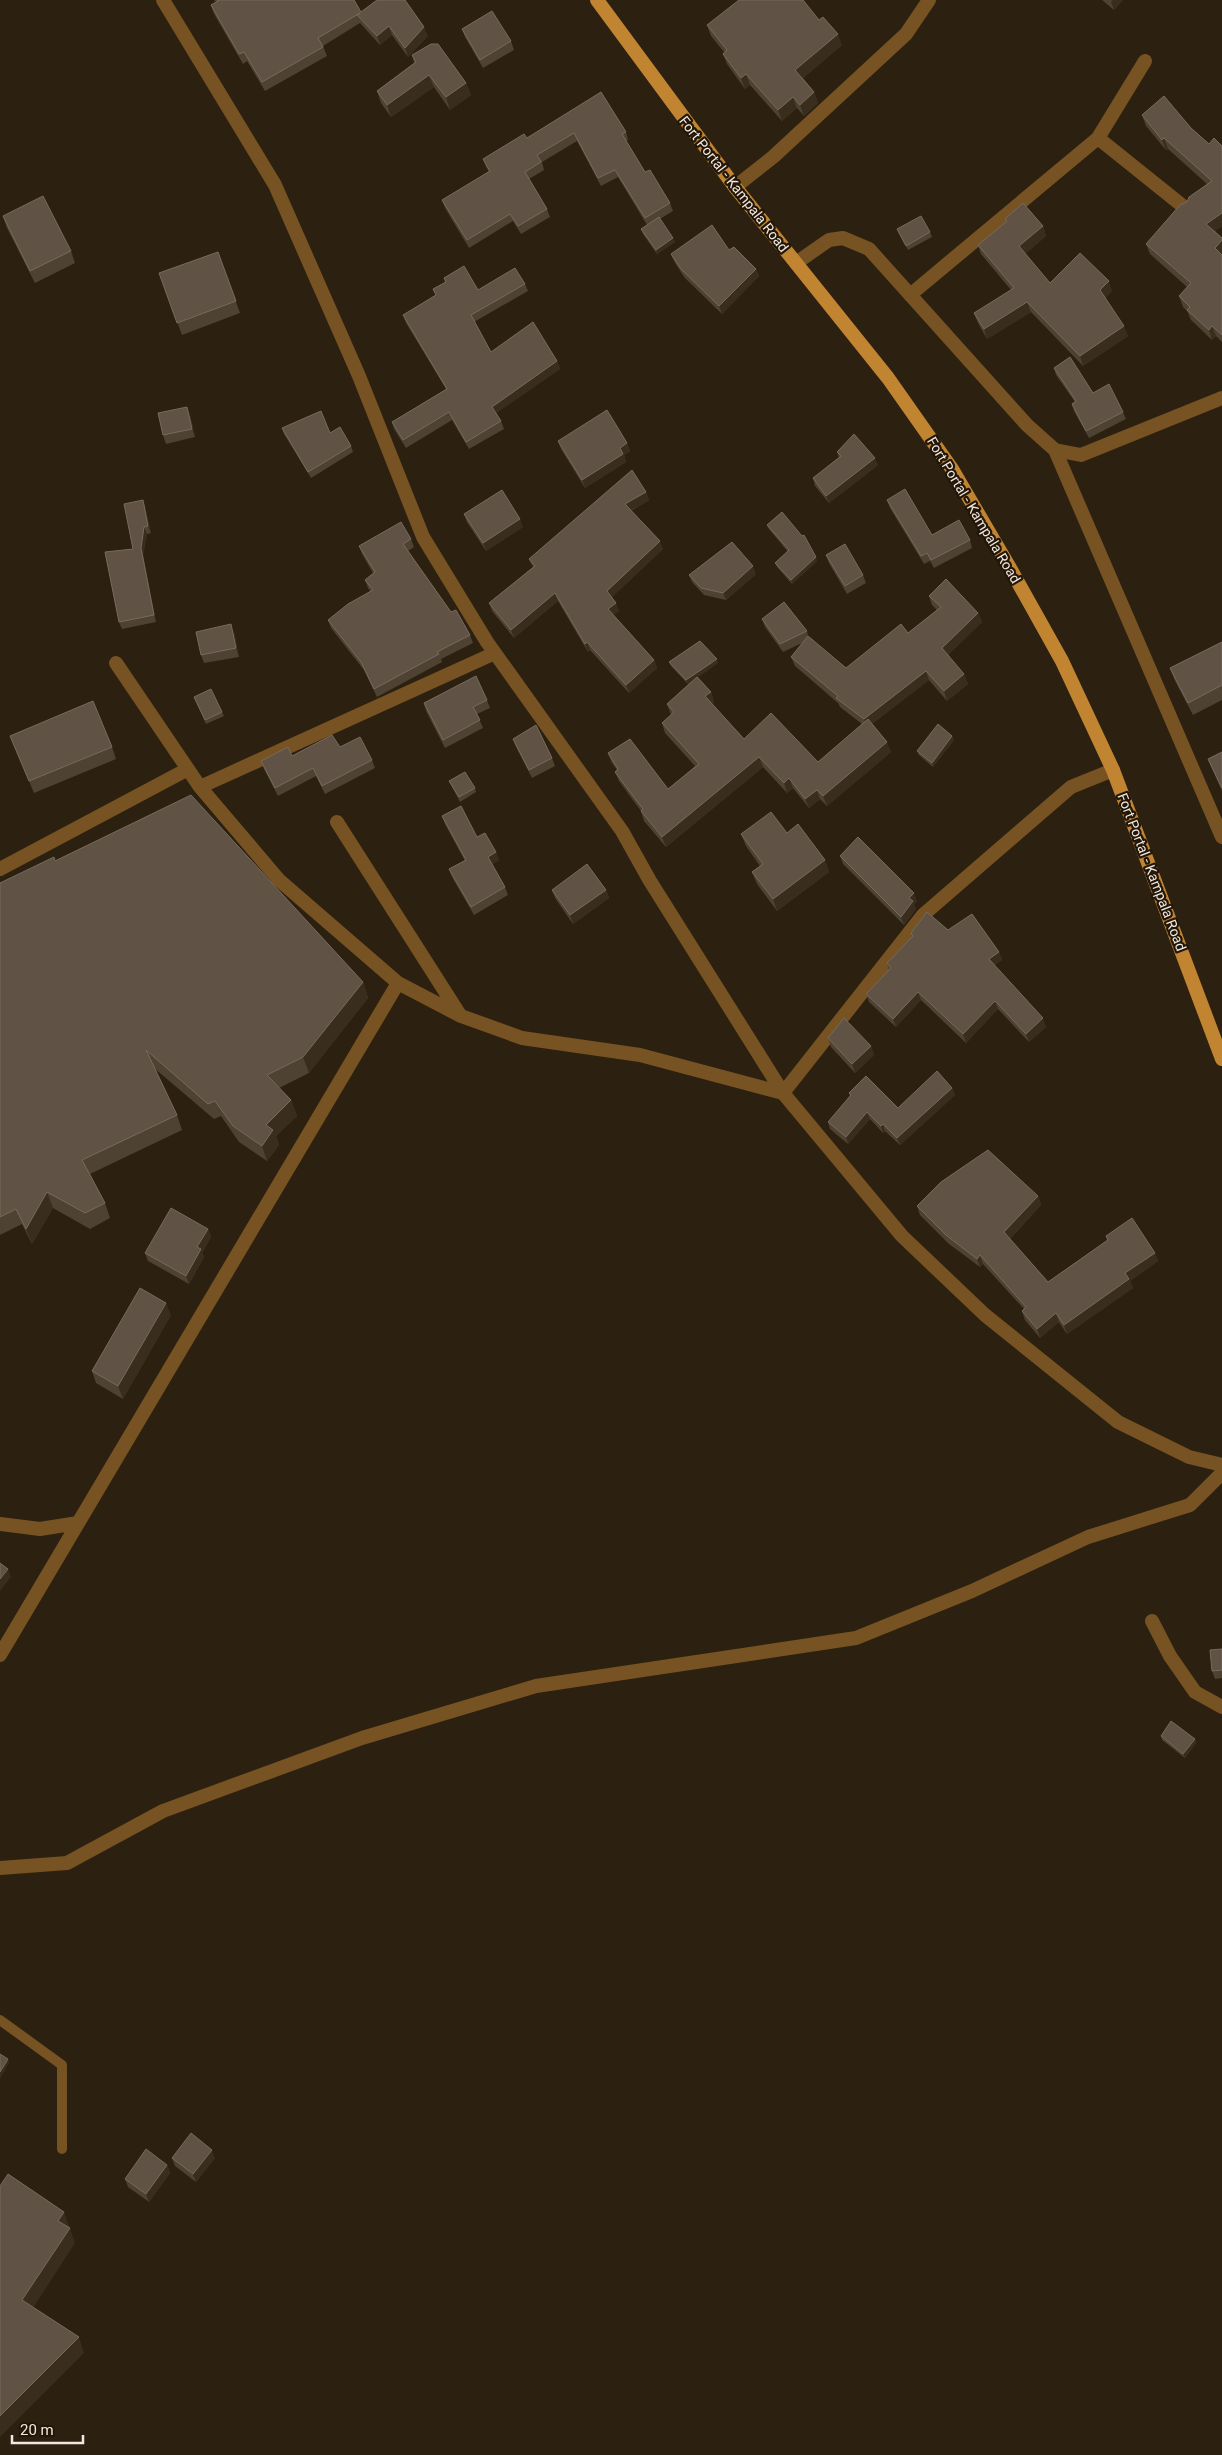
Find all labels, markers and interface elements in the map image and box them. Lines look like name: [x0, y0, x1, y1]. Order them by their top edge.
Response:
street label: Fort Portal - Kampala Road: [676, 113, 792, 255]
street label: Fort Portal - Kampala Road: [924, 434, 1024, 586]
street label: Fort Portal - Kampala Road: [1114, 791, 1190, 953]
scale bar: [12, 2412, 84, 2444]
text: 20 m: [20, 2421, 54, 2439]

